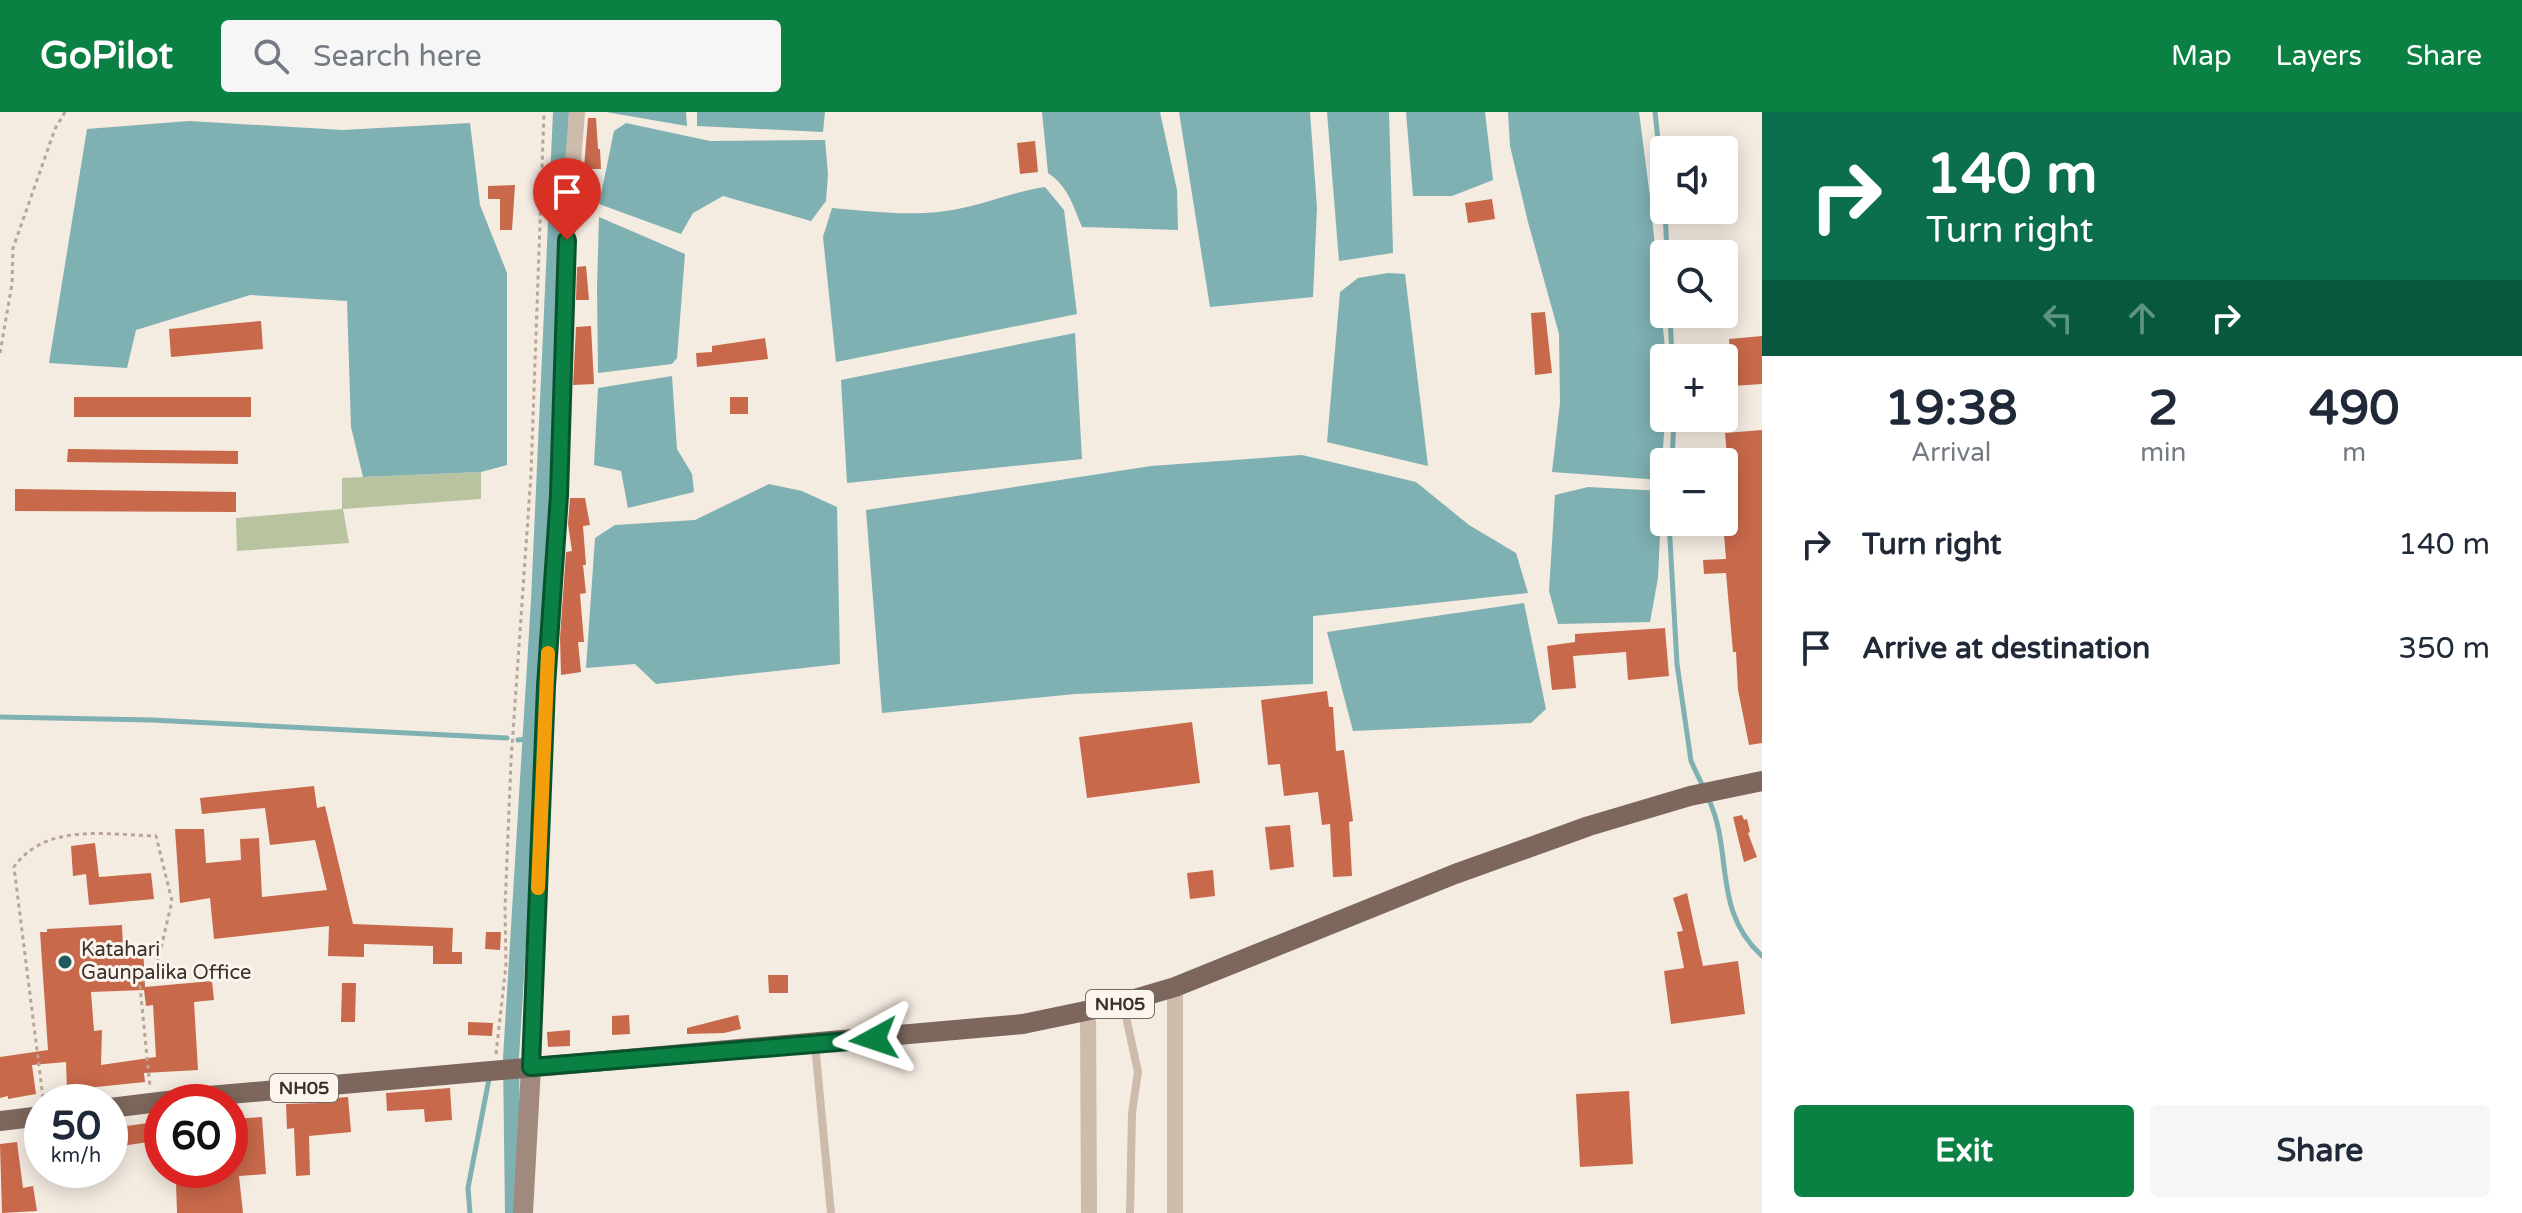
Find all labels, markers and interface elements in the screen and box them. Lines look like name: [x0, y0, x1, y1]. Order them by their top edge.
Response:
search box: [221, 20, 781, 92]
text: GoPilot: [40, 33, 173, 79]
icon: search: [249, 34, 293, 78]
text: Search here: [313, 38, 482, 75]
text: Map: [2171, 39, 2232, 73]
text: Layers: [2276, 39, 2362, 73]
text: Share: [2406, 39, 2482, 73]
map controls: [1650, 136, 1738, 536]
button: sound: [1650, 136, 1738, 224]
text: 140 m: [1926, 141, 2097, 208]
icon: right: [1794, 144, 1898, 248]
pin: [533, 158, 601, 240]
icon: arrive: [545, 170, 589, 214]
text: Turn right: [1926, 209, 2093, 252]
button: search: [1650, 240, 1738, 328]
icon: left: [2036, 296, 2080, 340]
icon: ahead: [2120, 296, 2164, 340]
icon: right: [2204, 296, 2248, 340]
button: +: [1650, 344, 1738, 432]
text: 19:38: [1885, 380, 2018, 438]
text: 2: [2148, 380, 2178, 438]
text: 490: [2309, 380, 2399, 438]
text: Arrival: [1911, 437, 1991, 468]
text: min: [2140, 437, 2186, 468]
text: m: [2342, 437, 2366, 468]
button: −: [1650, 448, 1738, 536]
icon: right: [1794, 522, 1838, 566]
text: Turn right: [1862, 526, 2002, 563]
text: 140 m: [2398, 526, 2490, 563]
icon: arrive: [1794, 626, 1838, 670]
text: Arrive at destination: [1862, 630, 2150, 667]
text: 350 m: [2398, 630, 2490, 667]
place label: Katahari Gaunpalika Office: [81, 938, 251, 985]
marker: Katahari Gaunpalika Office: [56, 953, 74, 971]
road number: NH05: [1086, 990, 1154, 1018]
position arrow: [832, 997, 916, 1081]
road number: NH05: [270, 1074, 338, 1102]
speed limit sign: 60: [144, 1084, 248, 1188]
text: 50: [51, 1102, 101, 1150]
button: Exit: [1794, 1105, 2134, 1197]
button: Share: [2150, 1105, 2490, 1197]
text: km/h: [51, 1144, 101, 1168]

